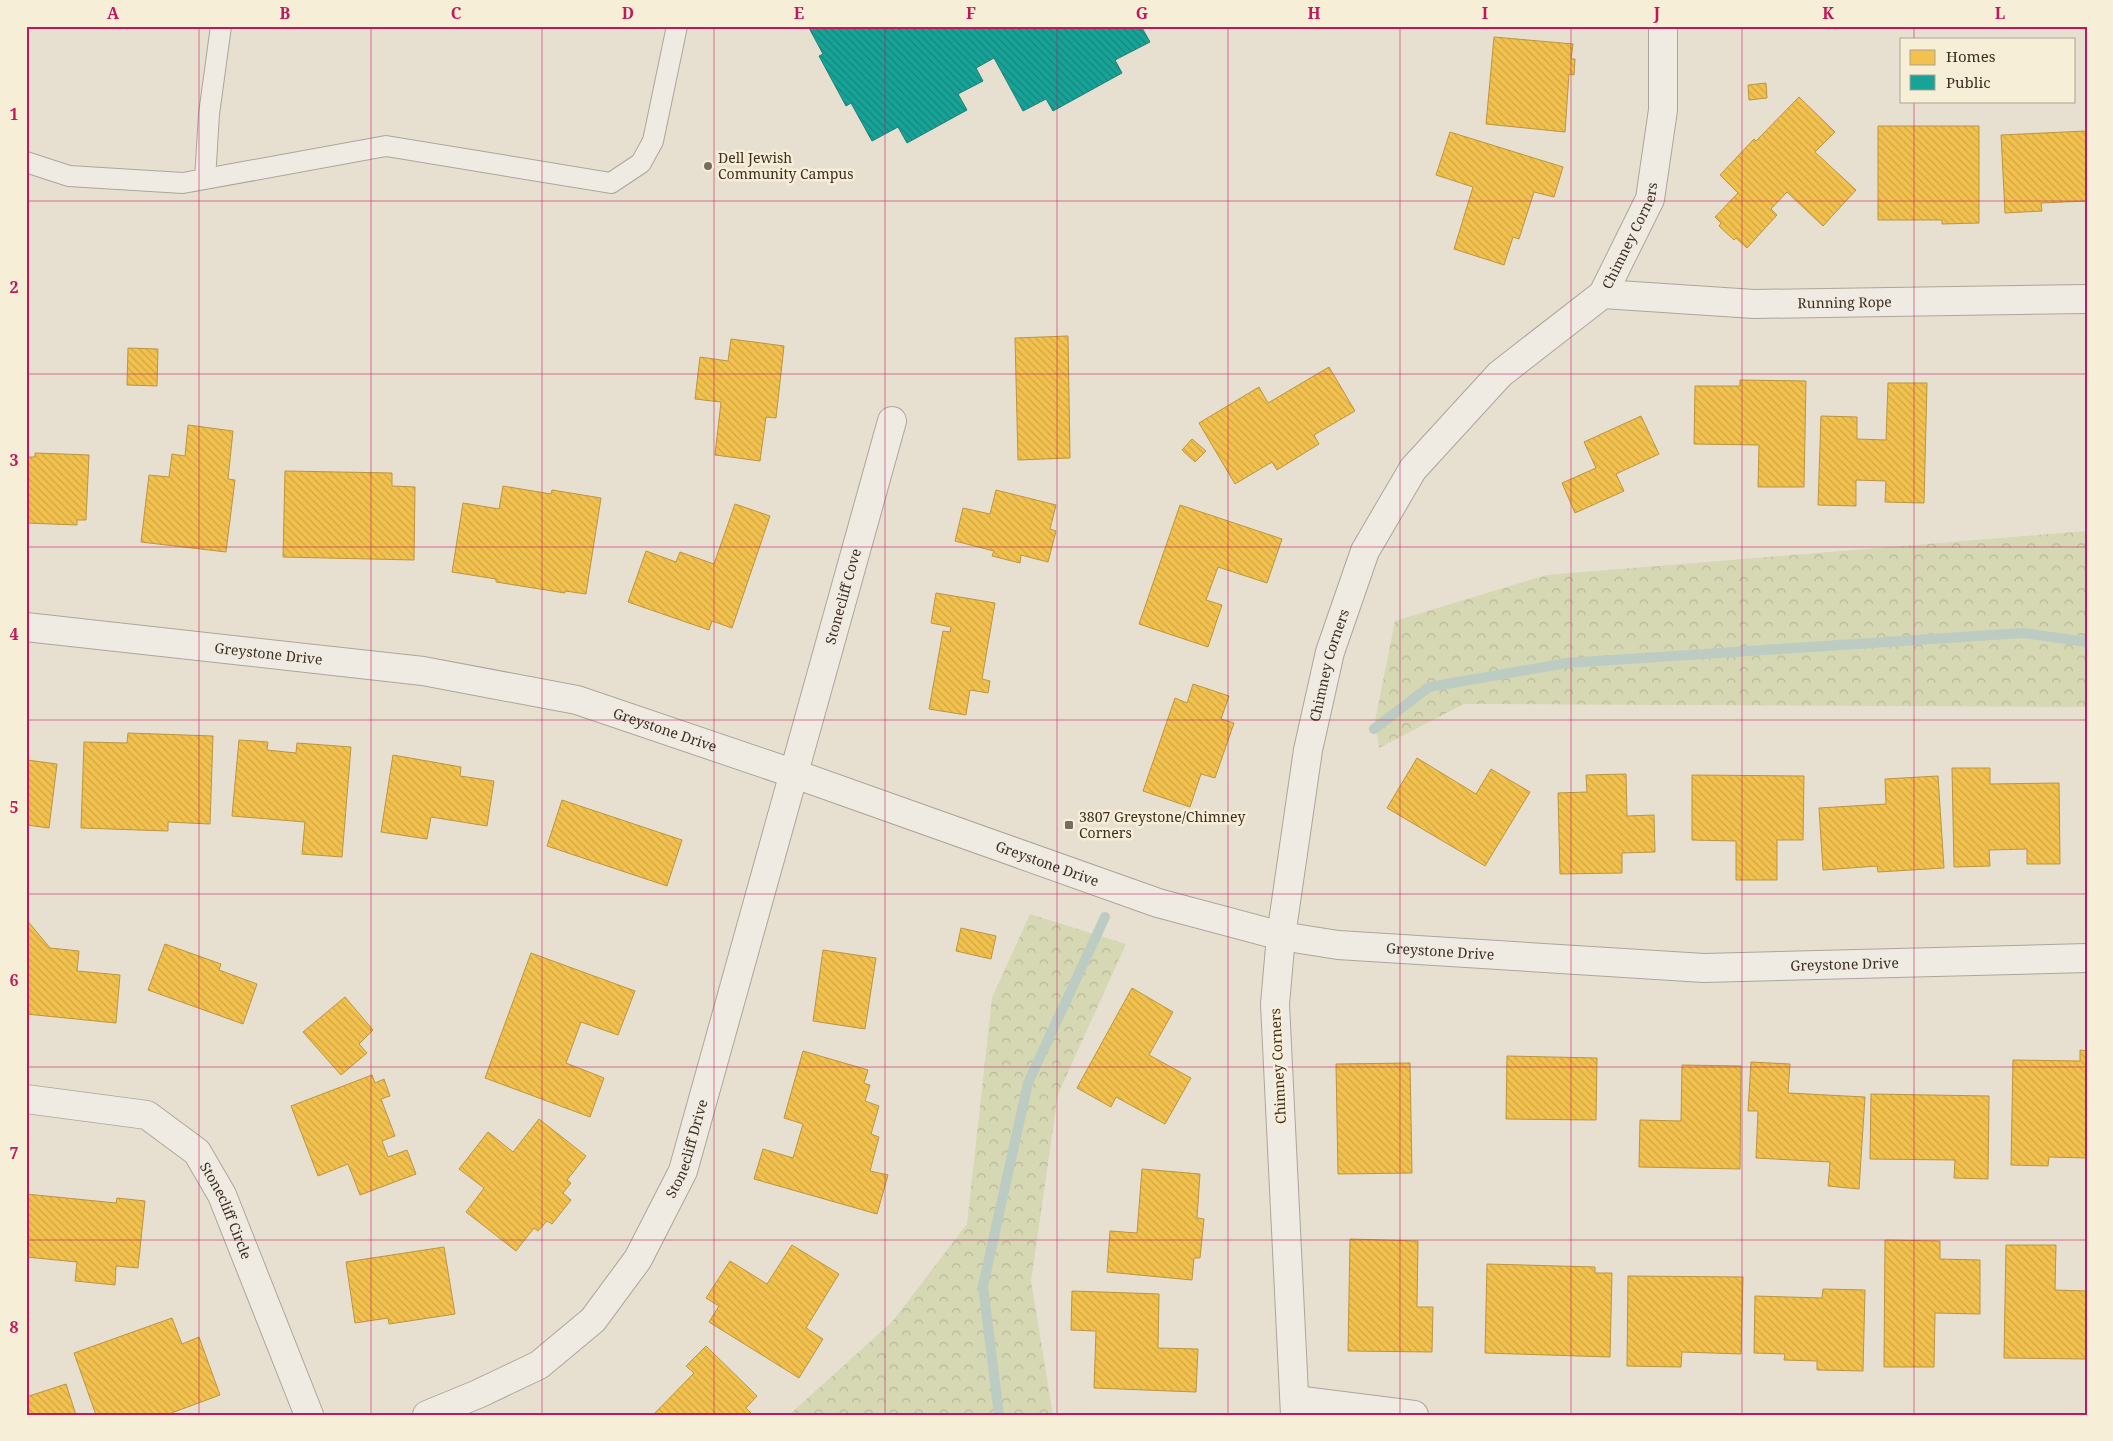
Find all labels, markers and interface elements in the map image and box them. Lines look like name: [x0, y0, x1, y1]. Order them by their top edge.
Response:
text: A: [107, 2, 120, 24]
text: B: [280, 2, 291, 24]
text: C: [451, 2, 462, 24]
text: D: [622, 2, 634, 24]
text: E: [794, 2, 804, 24]
text: F: [966, 2, 976, 24]
text: G: [1136, 2, 1148, 24]
text: H: [1307, 2, 1321, 24]
text: I: [1482, 2, 1488, 24]
text: J: [1653, 2, 1661, 24]
text: K: [1822, 2, 1834, 24]
text: L: [1995, 2, 2005, 24]
legend: [1900, 38, 2076, 102]
text: Homes: [1946, 46, 1996, 66]
text: Public: [1946, 72, 1991, 92]
text: 1: [9, 103, 19, 125]
place label: Dell Jewish Community Campus: [718, 148, 854, 183]
marker: Dell Jewish Community Campus: [702, 160, 714, 172]
street label: Chimney Corners: [1597, 181, 1661, 292]
text: 2: [9, 276, 19, 298]
street label: Running Rope: [1797, 292, 1892, 312]
text: 3: [9, 449, 19, 471]
street label: Stonecliff Cove: [820, 546, 865, 646]
street label: Chimney Corners: [1305, 606, 1353, 723]
text: 4: [9, 623, 19, 645]
street label: Greystone Drive: [214, 638, 324, 669]
street label: Greystone Drive: [611, 703, 719, 756]
text: 5: [9, 796, 19, 818]
place label: 3807 Greystone/Chimney Corners: [1079, 807, 1246, 842]
marker: 3807 Greystone/Chimney Corners: [1063, 819, 1075, 831]
street label: Greystone Drive: [993, 836, 1102, 890]
street label: Greystone Drive: [1385, 938, 1495, 964]
street label: Greystone Drive: [1790, 953, 1899, 975]
text: 6: [9, 969, 19, 991]
street label: Chimney Corners: [1265, 1008, 1290, 1124]
street label: Stonecliff Drive: [661, 1097, 712, 1201]
text: 7: [9, 1142, 19, 1164]
street label: Stonecliff Circle: [196, 1158, 256, 1262]
text: 8: [9, 1316, 19, 1338]

